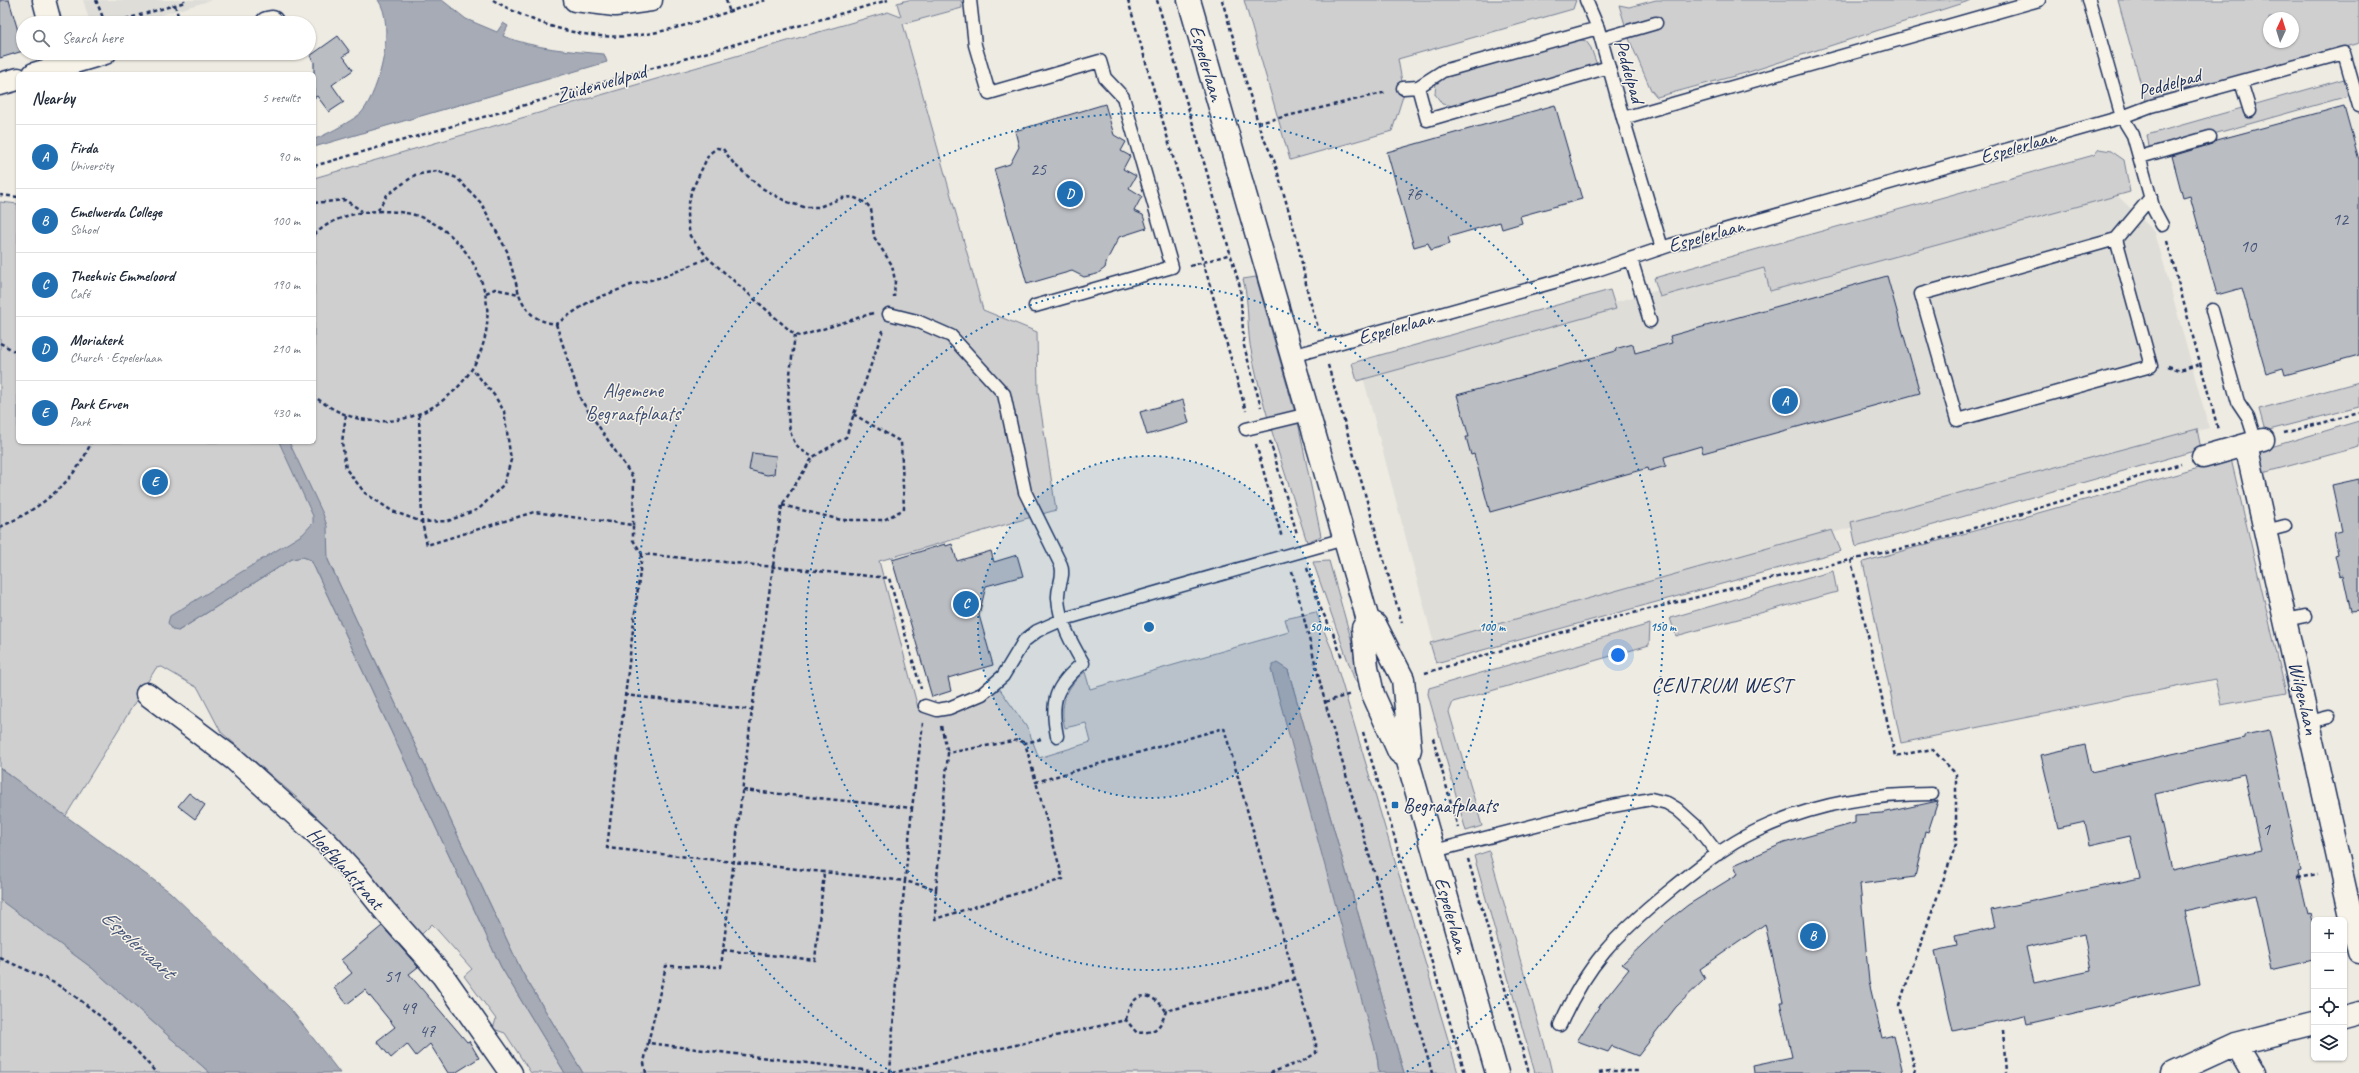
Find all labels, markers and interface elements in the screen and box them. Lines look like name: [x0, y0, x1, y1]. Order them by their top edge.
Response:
north arrow: [2263, 12, 2299, 48]
search box: [16, 16, 316, 60]
street label: Espelerlaan: [1184, 22, 1230, 105]
icon: search: [30, 27, 52, 49]
text: Search here: [62, 29, 123, 48]
street label: Peddelpad: [1609, 37, 1651, 109]
street label: Zuidenveldpad: [553, 58, 652, 108]
street label: Peddelpad: [2135, 62, 2207, 104]
text: Nearby: [32, 88, 75, 109]
text: 5 results: [262, 90, 300, 106]
street label: Espelerlaan: [1977, 123, 2060, 169]
text: Firda: [70, 139, 98, 158]
text: A: [42, 149, 48, 165]
text: 90 m: [278, 149, 300, 165]
text: University: [70, 158, 113, 174]
house number: 25: [1030, 158, 1047, 180]
pin: D: [1057, 179, 1083, 209]
house number: 76: [1405, 183, 1422, 205]
text: Emelwerda College: [70, 203, 162, 222]
house number: 12: [2332, 208, 2350, 230]
street label: Espelerlaan: [1665, 212, 1748, 258]
text: B: [42, 213, 48, 229]
text: 100 m: [272, 213, 300, 229]
text: School: [70, 222, 98, 238]
house number: 10: [2240, 235, 2258, 257]
text: Theehuis Emmeloord: [70, 267, 174, 286]
text: C: [42, 277, 48, 293]
text: 190 m: [272, 277, 300, 293]
text: Café: [70, 286, 90, 302]
street label: Espelerlaan: [1355, 304, 1438, 350]
text: Moriakerk: [70, 331, 123, 350]
text: D: [41, 341, 49, 357]
text: 210 m: [272, 341, 300, 357]
text: Church · Espelerlaan: [70, 350, 162, 366]
park label: Algemene Begraafplaats: [586, 378, 682, 426]
pin: A: [1772, 386, 1798, 416]
text: Park Erven: [70, 395, 128, 414]
text: E: [42, 405, 48, 421]
text: 430 m: [272, 405, 300, 421]
text: Park: [70, 414, 91, 430]
pin: E: [142, 467, 168, 497]
pin: C: [953, 589, 979, 619]
text: 50 m: [1310, 619, 1331, 635]
text: 100 m: [1479, 619, 1506, 635]
text: 150 m: [1650, 619, 1677, 635]
centre of rings: [1142, 620, 1156, 634]
your location: [1608, 645, 1628, 665]
street label: Wilgenlaan: [2283, 659, 2324, 738]
district label: CENTRUM WEST: [1651, 672, 1796, 698]
place label: Begraafplaats: [1403, 793, 1500, 818]
marker: Begraafplaats: [1390, 800, 1400, 810]
house number: 1: [2262, 818, 2271, 840]
street label: Hoefbladstraat: [302, 822, 391, 917]
street label: Espelerlaan: [1429, 874, 1475, 957]
water label: Espelervaart: [96, 904, 183, 987]
map controls: [2311, 917, 2347, 1061]
button: +: [2311, 917, 2347, 953]
pin: B: [1800, 921, 1826, 951]
button: −: [2311, 953, 2347, 989]
house number: 51: [384, 965, 401, 987]
button: locate: [2311, 989, 2347, 1025]
house number: 49: [400, 997, 418, 1019]
house number: 47: [419, 1020, 436, 1042]
button: layers: [2311, 1025, 2347, 1061]

